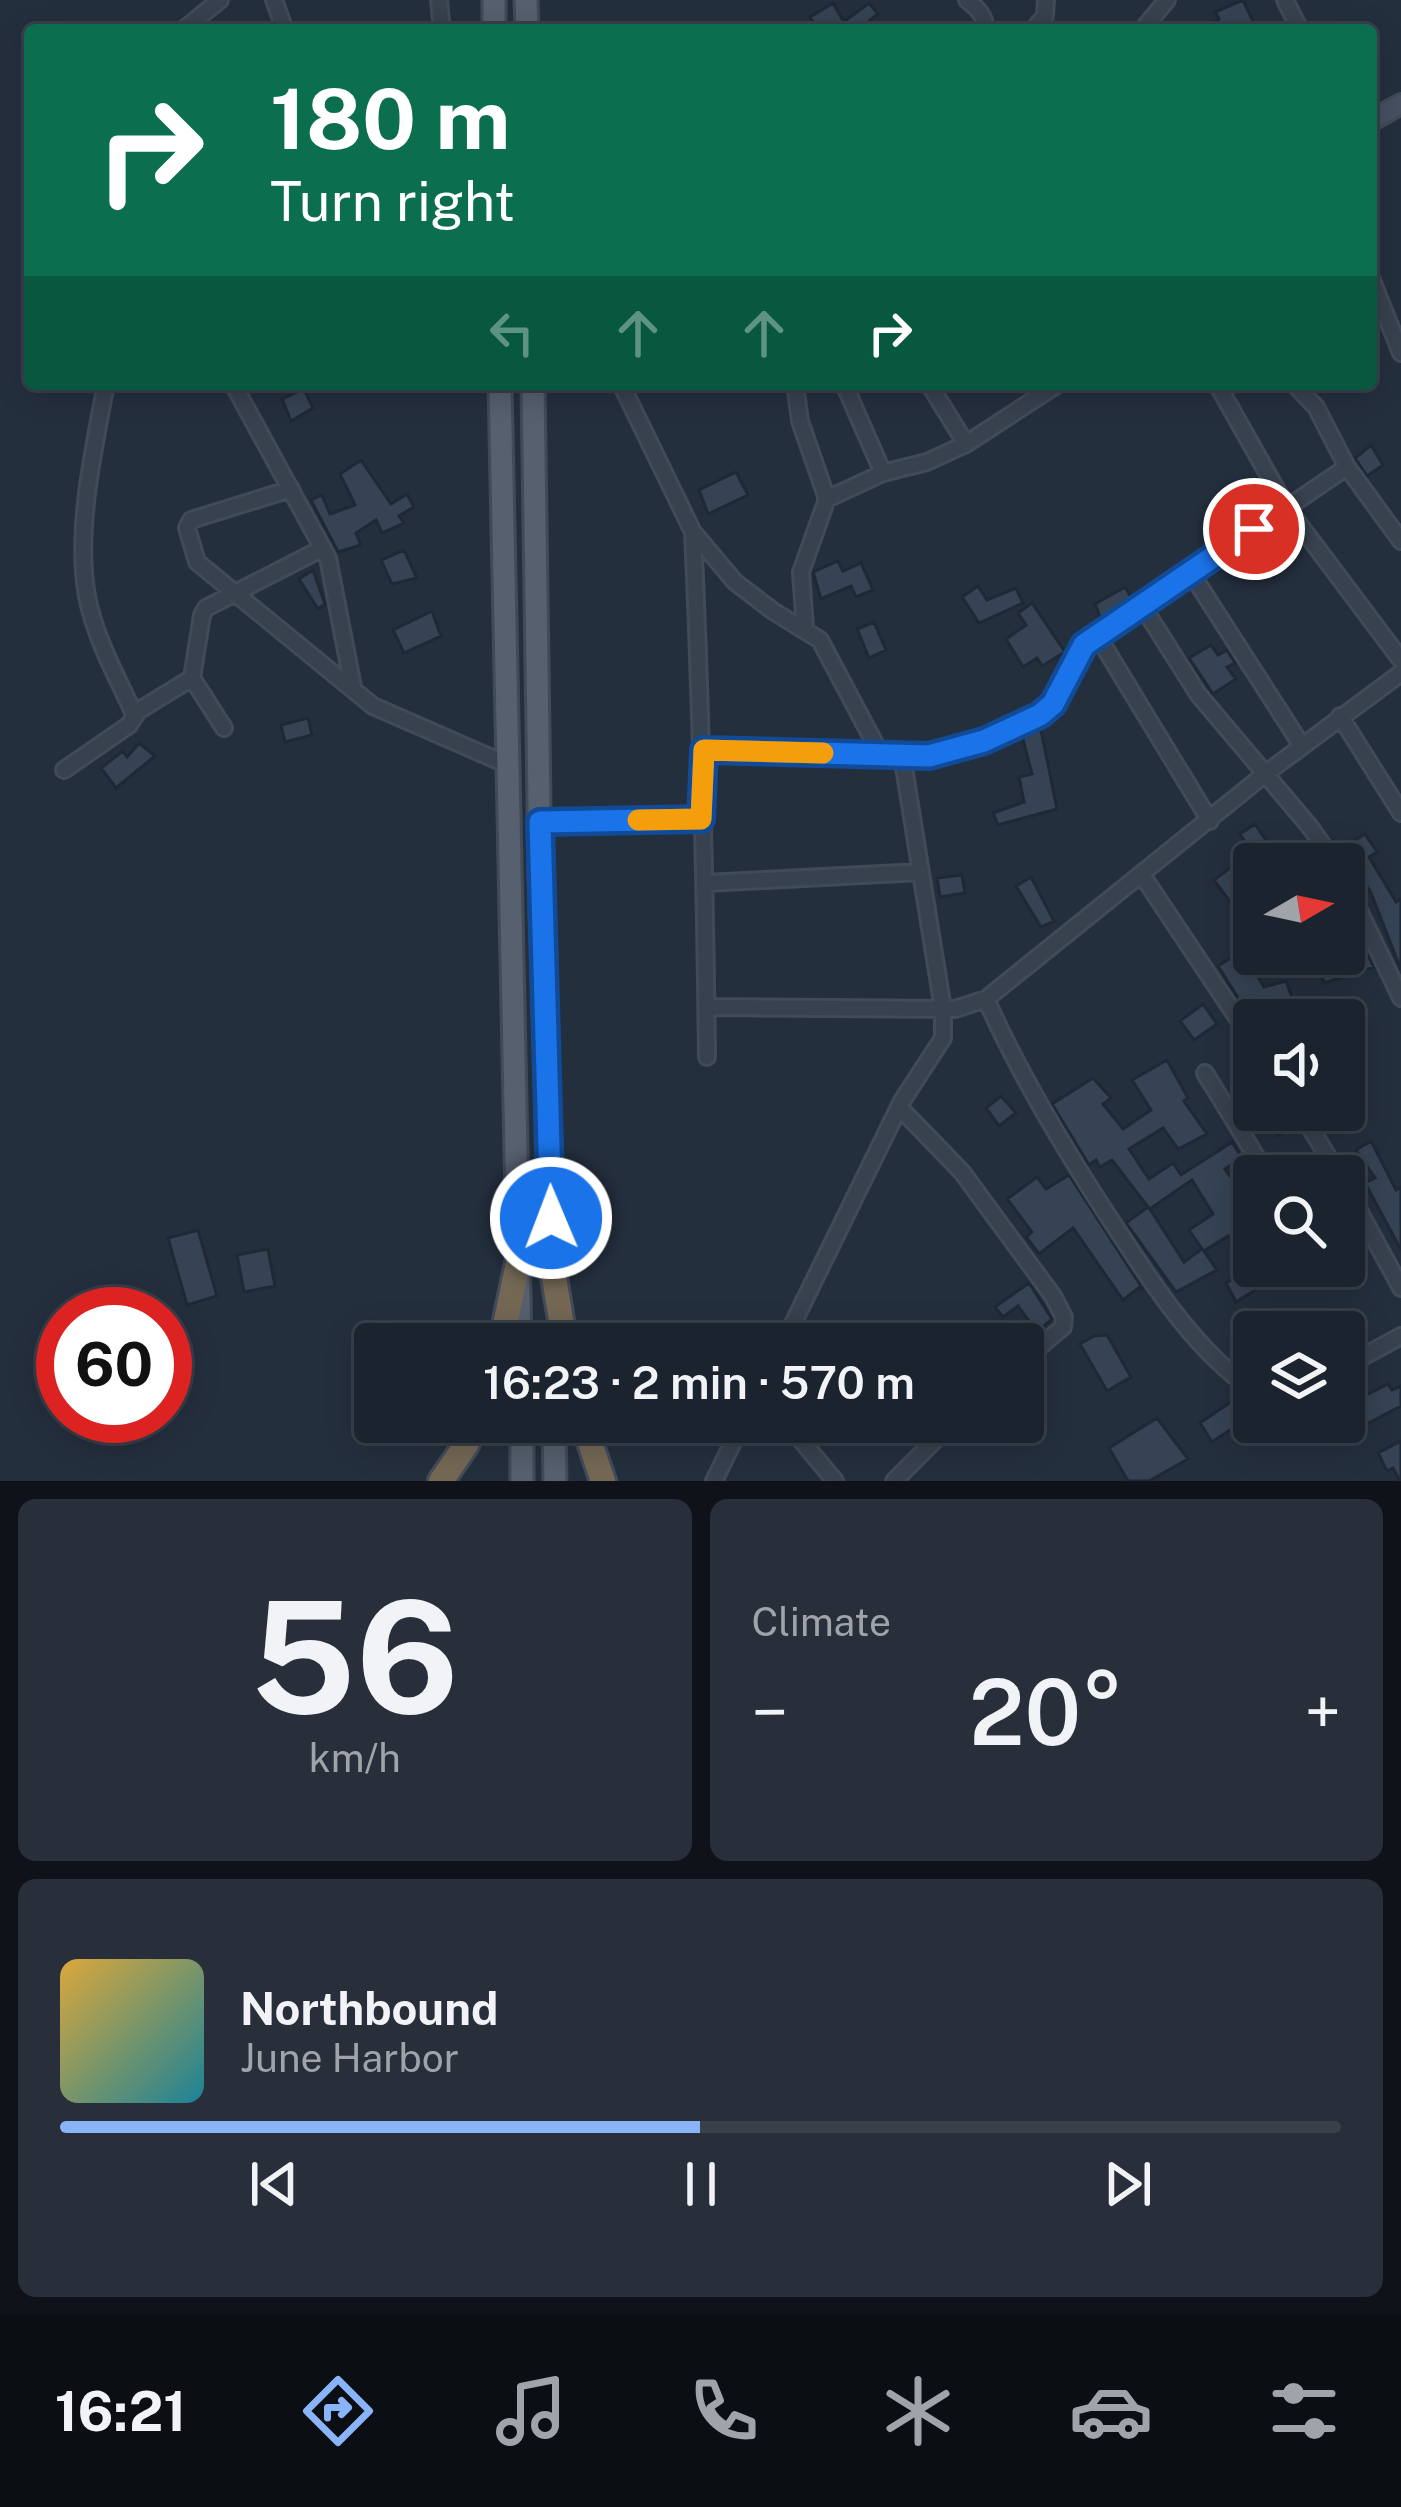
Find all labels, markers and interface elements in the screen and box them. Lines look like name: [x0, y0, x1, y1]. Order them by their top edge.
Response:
text: 180 m: [270, 69, 510, 168]
icon: right: [72, 72, 228, 228]
text: Turn right: [270, 170, 515, 233]
icon: left: [479, 300, 545, 366]
icon: ahead: [605, 300, 671, 366]
icon: ahead: [731, 300, 797, 366]
icon: right: [857, 300, 923, 366]
pin: [1203, 478, 1305, 580]
icon: arrive: [1221, 496, 1287, 562]
north arrow: [1233, 843, 1365, 975]
map controls: [1233, 843, 1365, 1443]
button: sound: [1233, 999, 1365, 1131]
position arrow: [488, 1155, 614, 1281]
button: search: [1233, 1155, 1365, 1287]
speed limit sign: 60: [36, 1287, 192, 1443]
button: layers: [1233, 1311, 1365, 1443]
text: 16:23 · 2 min · 570 m: [483, 1356, 915, 1409]
text: 56: [251, 1565, 459, 1748]
text: Climate: [752, 1599, 891, 1645]
text: 20°: [969, 1659, 1123, 1765]
text: −: [752, 1673, 788, 1751]
text: +: [1304, 1673, 1341, 1751]
text: km/h: [309, 1735, 401, 1781]
text: Northbound: [240, 1982, 498, 2035]
text: June Harbor: [240, 2035, 459, 2081]
icon: previous: [241, 2151, 307, 2217]
icon: pause: [668, 2151, 734, 2217]
icon: next: [1095, 2151, 1161, 2217]
icon: directions: [296, 2369, 380, 2453]
icon: music: [489, 2369, 573, 2453]
icon: phone: [682, 2369, 766, 2453]
icon: climate: [876, 2369, 960, 2453]
icon: car: [1069, 2369, 1153, 2453]
icon: filters: [1262, 2369, 1346, 2453]
text: 16:21: [55, 2380, 186, 2443]

